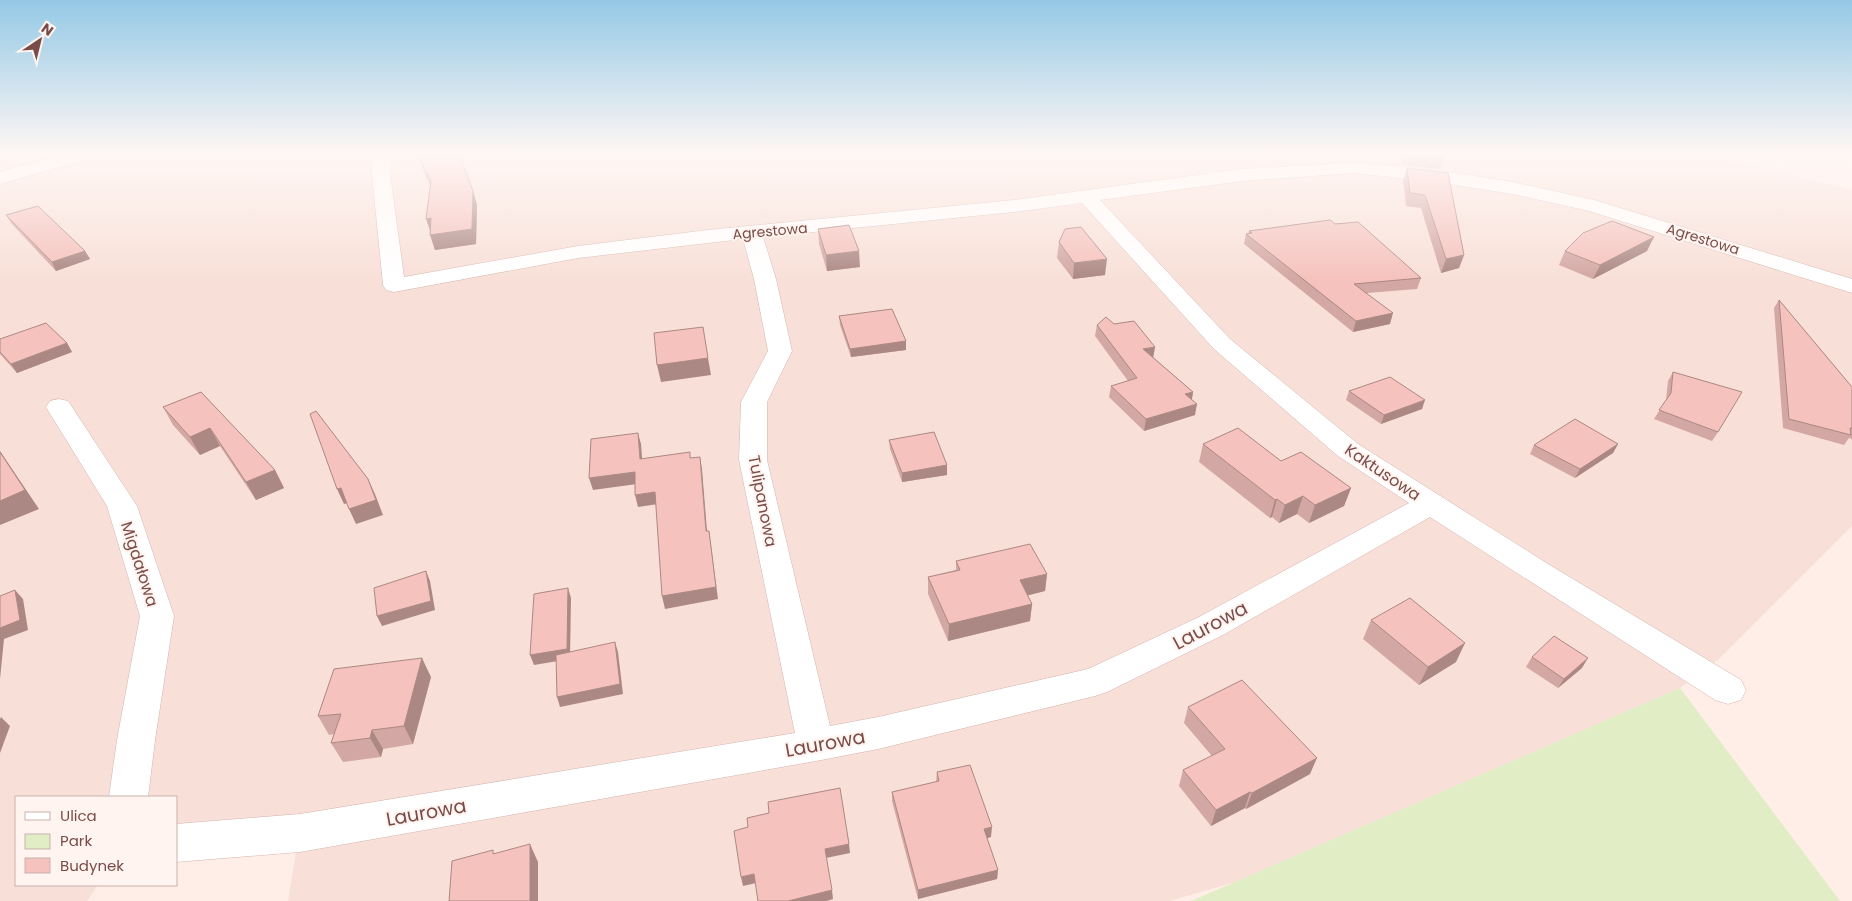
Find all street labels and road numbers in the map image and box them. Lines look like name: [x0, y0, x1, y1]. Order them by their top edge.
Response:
street label: Agrestowa: [732, 218, 808, 244]
street label: Agrestowa: [1664, 218, 1742, 260]
street label: Kaktusowa: [1340, 438, 1425, 506]
street label: Tulipanowa: [742, 453, 783, 549]
street label: Migdałowa: [115, 519, 164, 610]
street label: Laurowa: [1168, 595, 1252, 656]
street label: Laurowa: [783, 723, 867, 764]
street label: Laurowa: [384, 792, 468, 833]

